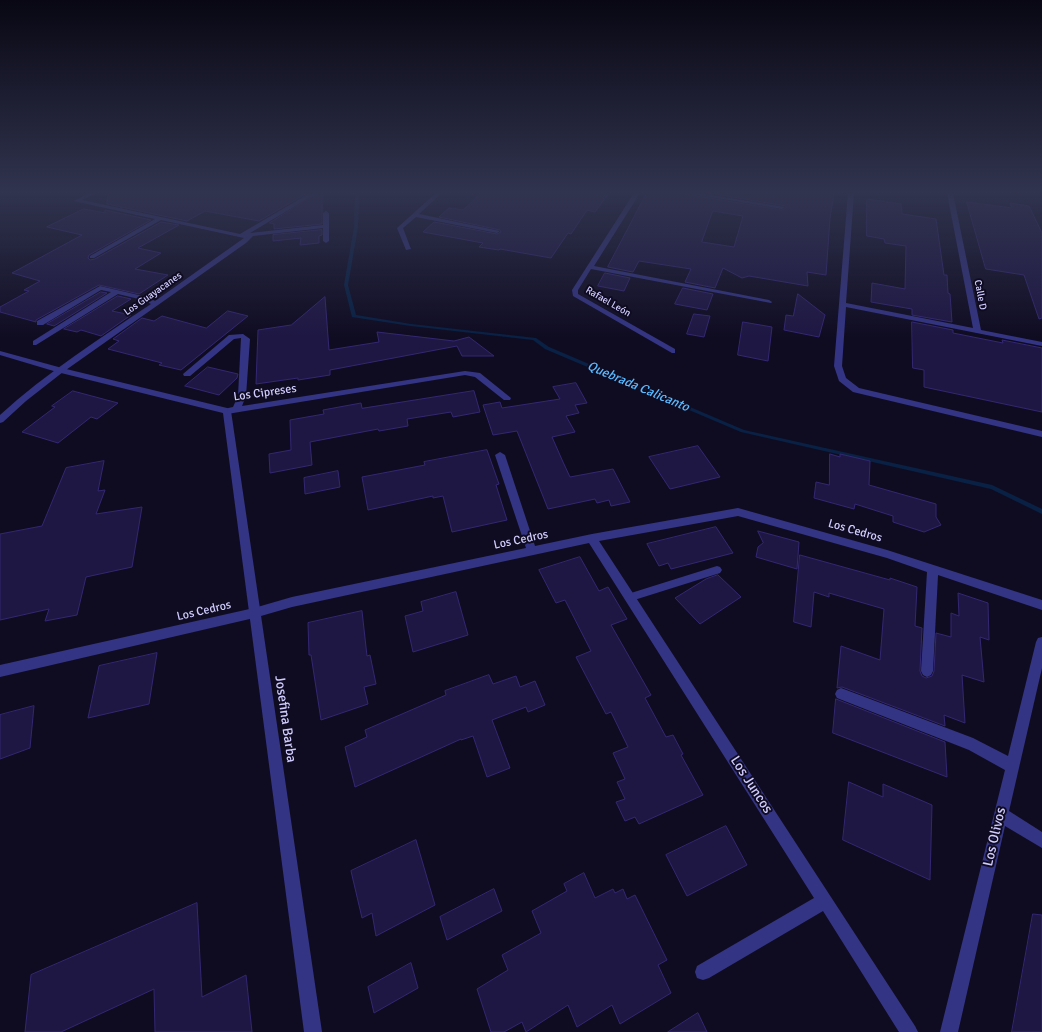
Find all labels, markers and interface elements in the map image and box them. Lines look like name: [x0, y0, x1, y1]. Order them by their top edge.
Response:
street label: Los Guayacanes: [122, 270, 184, 318]
street label: Calle D: [971, 279, 989, 311]
street label: Rafael León: [583, 284, 633, 320]
water label: Quebrada Calicanto: [585, 359, 691, 415]
street label: Los Cipreses: [232, 381, 298, 405]
street label: Los Cedros: [826, 516, 884, 546]
street label: Los Cedros: [492, 527, 550, 553]
street label: Los Cedros: [175, 598, 233, 624]
street label: Josefina Barba: [271, 674, 299, 764]
street label: Los Juncos: [726, 753, 776, 817]
street label: Los Olivos: [980, 806, 1010, 868]

